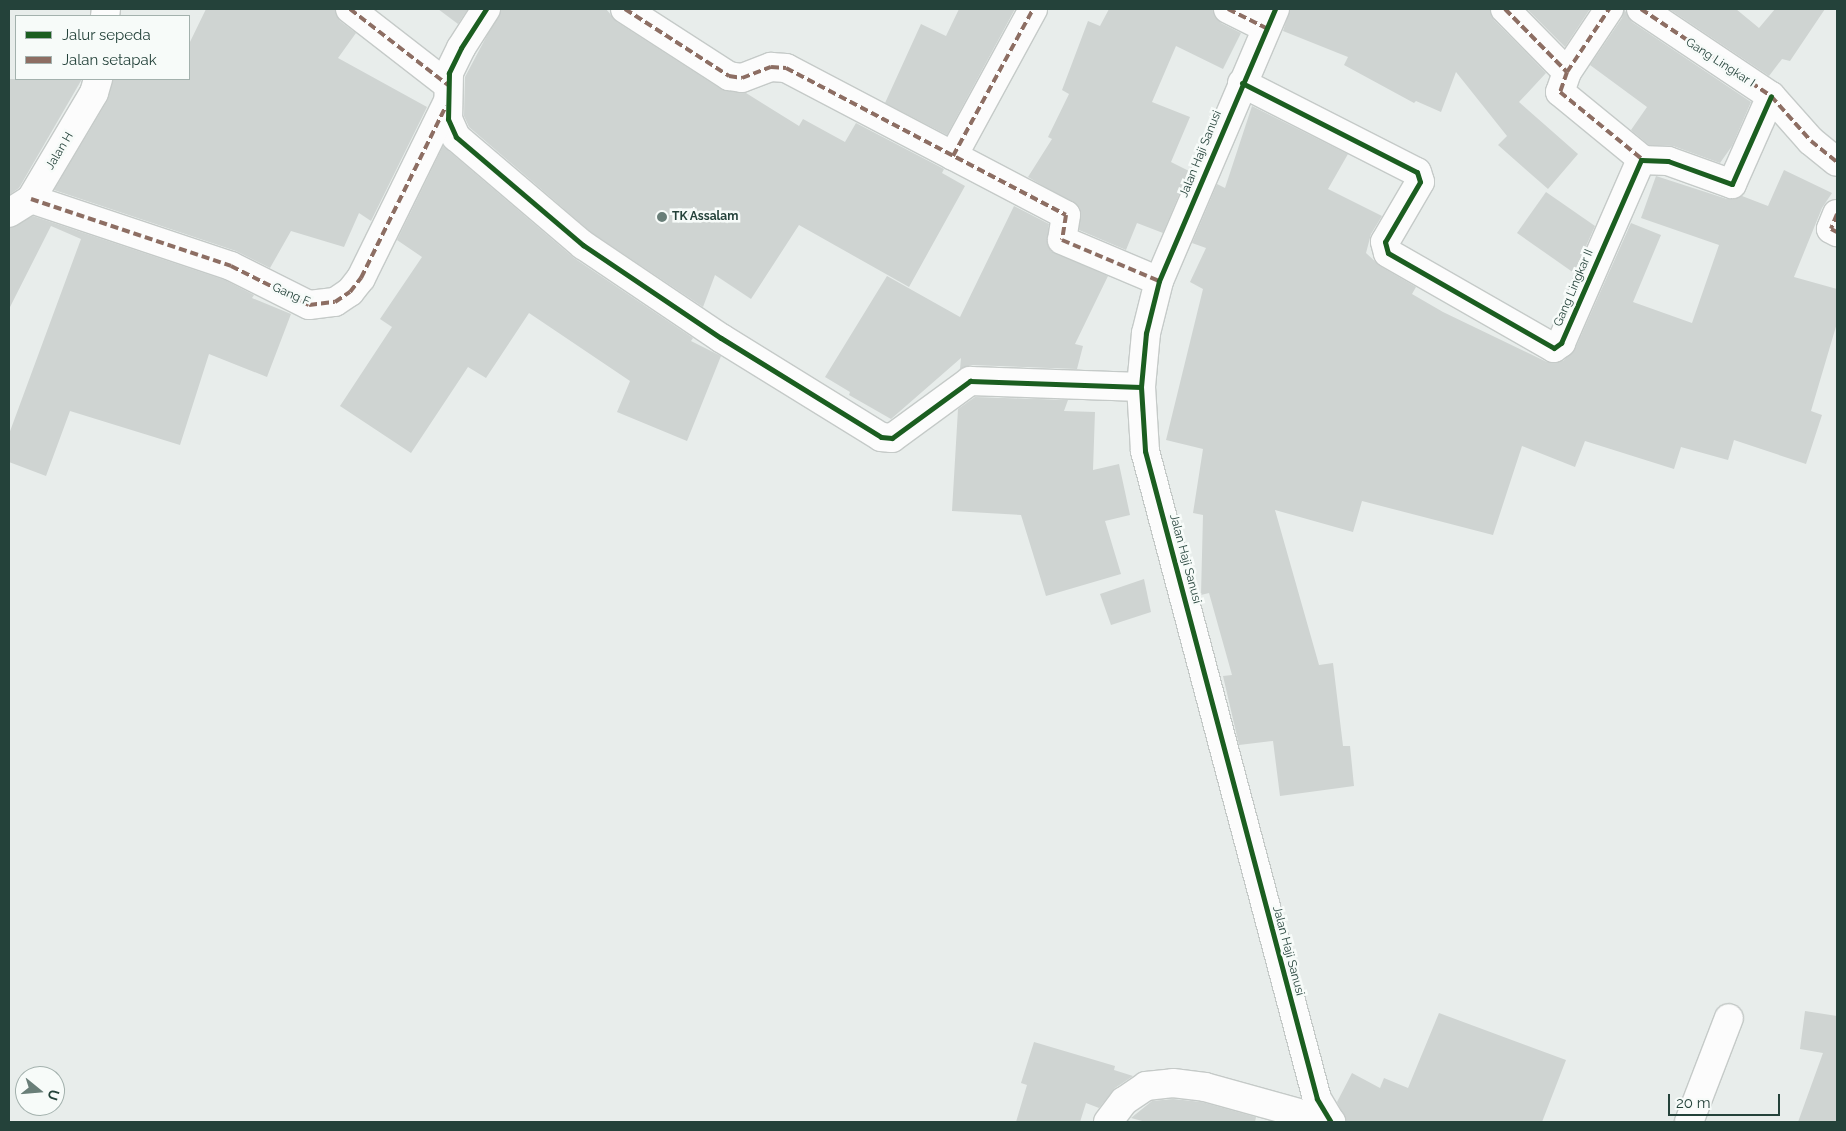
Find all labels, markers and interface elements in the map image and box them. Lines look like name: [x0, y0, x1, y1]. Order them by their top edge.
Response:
legend: [15, 15, 190, 80]
text: Jalur sepeda: [62, 26, 151, 44]
street label: Gang Lingkar I: [1683, 35, 1757, 91]
text: Jalan setapak: [62, 51, 157, 69]
street label: Jalan Haji Sanusi: [1177, 109, 1225, 199]
street label: Jalan H: [43, 130, 77, 172]
place label: TK Assalam: [672, 210, 739, 224]
marker: TK Assalam: [656, 211, 668, 223]
street label: Gang Lingkar II: [1551, 247, 1597, 329]
street label: Gang F: [270, 280, 312, 310]
street label: Jalan Haji Sanusi: [1166, 513, 1204, 605]
street label: Jalan Haji Sanusi: [1269, 905, 1307, 997]
north arrow: [15, 1066, 65, 1116]
scale bar: [1671, 1084, 1784, 1116]
text: U: [44, 1088, 63, 1102]
text: 20 m: [1676, 1094, 1711, 1112]

